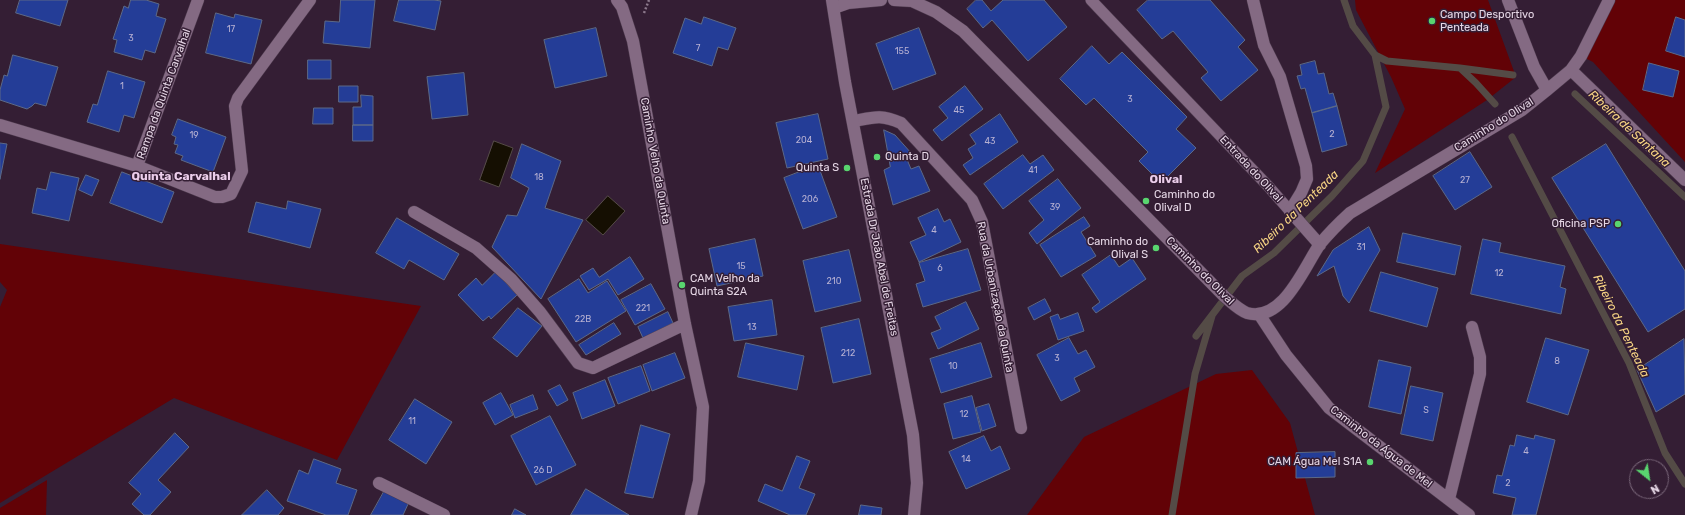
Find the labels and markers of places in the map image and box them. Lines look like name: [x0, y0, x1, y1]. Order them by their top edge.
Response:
place label: Campo Desportivo Penteada: [1440, 8, 1534, 34]
marker: Campo Desportivo Penteada: [1427, 16, 1437, 26]
place label: Quinta D: [885, 150, 929, 164]
marker: Quinta D: [872, 152, 882, 162]
place label: Quinta S: [796, 161, 839, 175]
marker: Quinta S: [842, 163, 852, 173]
place label: Caminho do Olival D: [1154, 188, 1215, 214]
marker: Caminho do Olival D: [1141, 196, 1151, 206]
place label: Oficina PSP: [1551, 217, 1610, 231]
marker: Oficina PSP: [1613, 219, 1623, 229]
place label: Caminho do Olival S: [1087, 235, 1148, 261]
marker: Caminho do Olival S: [1151, 243, 1161, 253]
place label: CAM Velho da Quinta S2A: [690, 272, 760, 298]
marker: CAM Velho da Quinta S2A: [677, 280, 687, 290]
place label: CAM Água Mel S1A: [1268, 455, 1362, 469]
marker: CAM Água Mel S1A: [1365, 457, 1375, 467]

